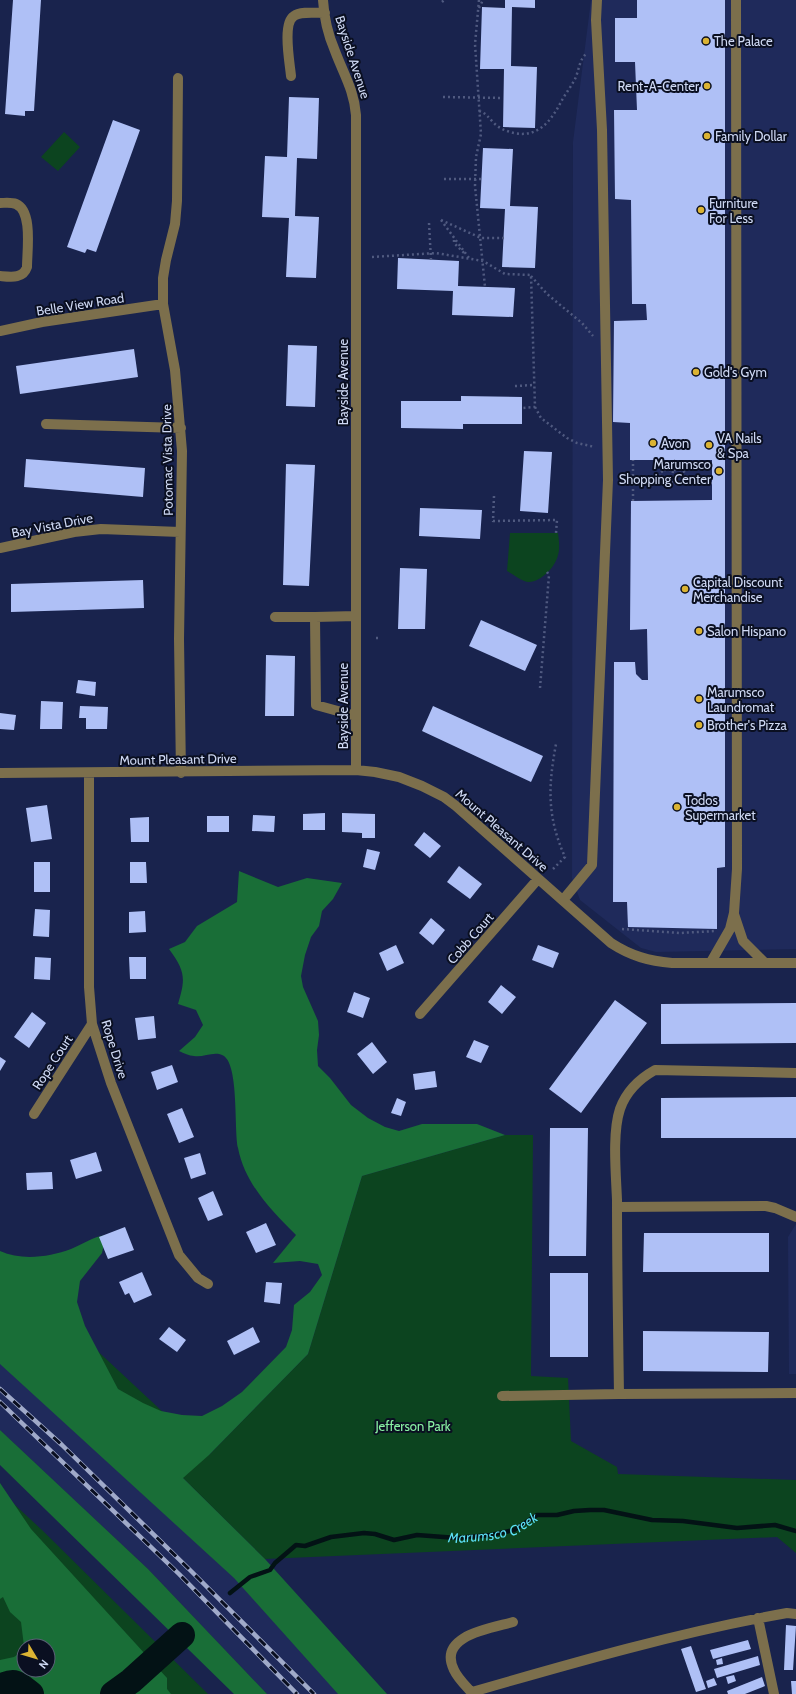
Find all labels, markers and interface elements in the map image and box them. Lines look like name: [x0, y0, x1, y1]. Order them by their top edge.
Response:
street label: Bayside Avenue: [332, 13, 374, 101]
place label: The Palace: [714, 33, 773, 49]
marker: The Palace: [701, 36, 711, 46]
place label: Rent-A-Center: [617, 78, 700, 94]
marker: Rent-A-Center: [702, 81, 712, 91]
place label: Family Dollar: [715, 128, 788, 144]
marker: Family Dollar: [702, 131, 712, 141]
place label: Furniture For Less: [709, 195, 758, 226]
marker: Furniture For Less: [696, 205, 706, 215]
street label: Belle View Road: [35, 289, 125, 319]
street label: Bayside Avenue: [335, 338, 351, 425]
place label: Gold's Gym: [704, 364, 767, 380]
marker: Gold's Gym: [691, 367, 701, 377]
street label: Potomac Vista Drive: [158, 404, 176, 516]
place label: VA Nails & Spa: [717, 430, 762, 461]
place label: Avon: [661, 435, 689, 451]
marker: Avon: [648, 438, 658, 448]
marker: VA Nails & Spa: [704, 440, 714, 450]
place label: Marumsco Shopping Center: [619, 456, 712, 487]
marker: Marumsco Shopping Center: [714, 466, 724, 476]
street label: Bay Vista Drive: [10, 509, 94, 541]
place label: Capital Discount Merchandise: [693, 574, 783, 605]
marker: Capital Discount Merchandise: [680, 584, 690, 594]
place label: Salon Hispano: [707, 623, 786, 639]
marker: Salon Hispano: [694, 626, 704, 636]
street label: Bayside Avenue: [335, 662, 351, 749]
place label: Marumsco Laundromat: [707, 684, 775, 715]
marker: Marumsco Laundromat: [694, 694, 704, 704]
place label: Brother's Pizza: [707, 717, 788, 733]
marker: Brother's Pizza: [694, 720, 704, 730]
street label: Mount Pleasant Drive: [119, 750, 237, 768]
street label: Mount Pleasant Drive: [452, 785, 552, 875]
place label: Todos Supermarket: [685, 792, 756, 823]
marker: Todos Supermarket: [672, 802, 682, 812]
street label: Cobb Court: [443, 909, 497, 967]
street label: Rope Drive: [98, 1018, 132, 1081]
street label: Rope Court: [28, 1031, 76, 1092]
park label: Jefferson Park: [374, 1418, 451, 1434]
water label: Marumsco Creek: [447, 1508, 542, 1547]
north arrow: [16, 1638, 56, 1678]
text: N: [36, 1657, 52, 1672]

